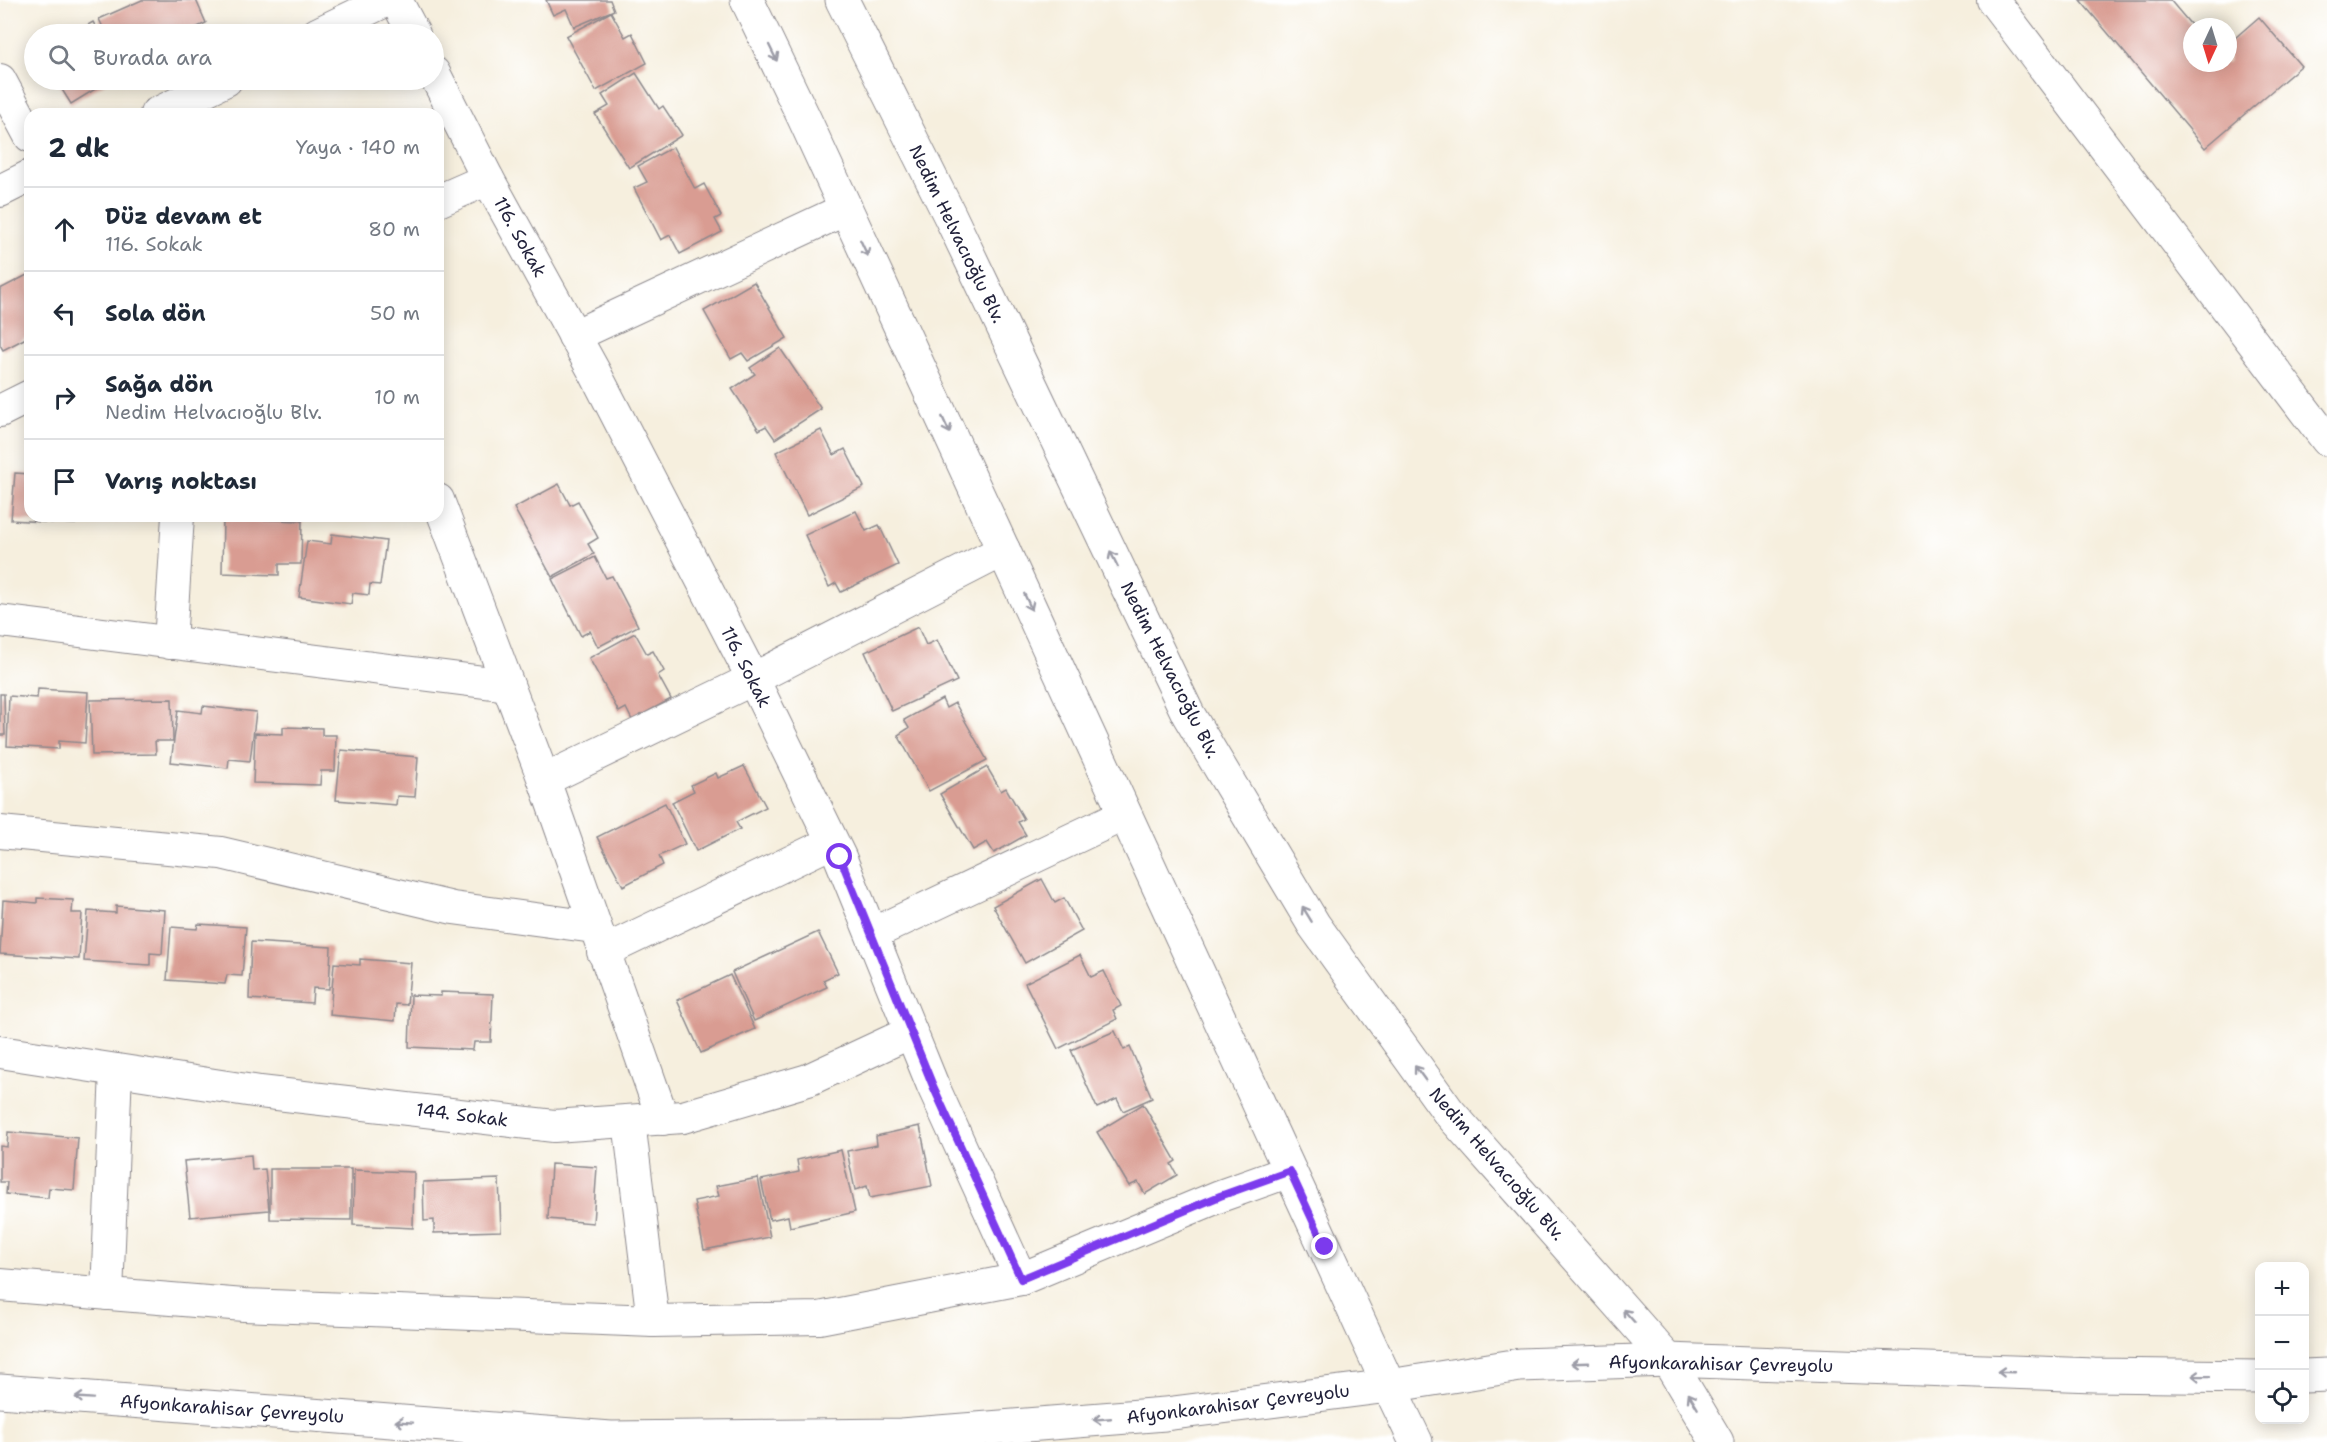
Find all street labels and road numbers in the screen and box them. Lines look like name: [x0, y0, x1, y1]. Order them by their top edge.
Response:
street label: Nedim Helvacıoğlu Blv.: [903, 141, 1011, 327]
street label: 116. Sokak: [488, 193, 552, 281]
street label: Nedim Helvacıoğlu Blv.: [1115, 577, 1225, 763]
street label: 116. Sokak: [715, 622, 777, 712]
street label: Nedim Helvacıoğlu Blv.: [1424, 1082, 1570, 1246]
street label: 144. Sokak: [415, 1097, 509, 1133]
street label: Afyonkarahisar Çevreyolu: [1608, 1350, 1834, 1378]
street label: Afyonkarahisar Çevreyolu: [1125, 1378, 1351, 1430]
street label: Afyonkarahisar Çevreyolu: [119, 1389, 345, 1429]

